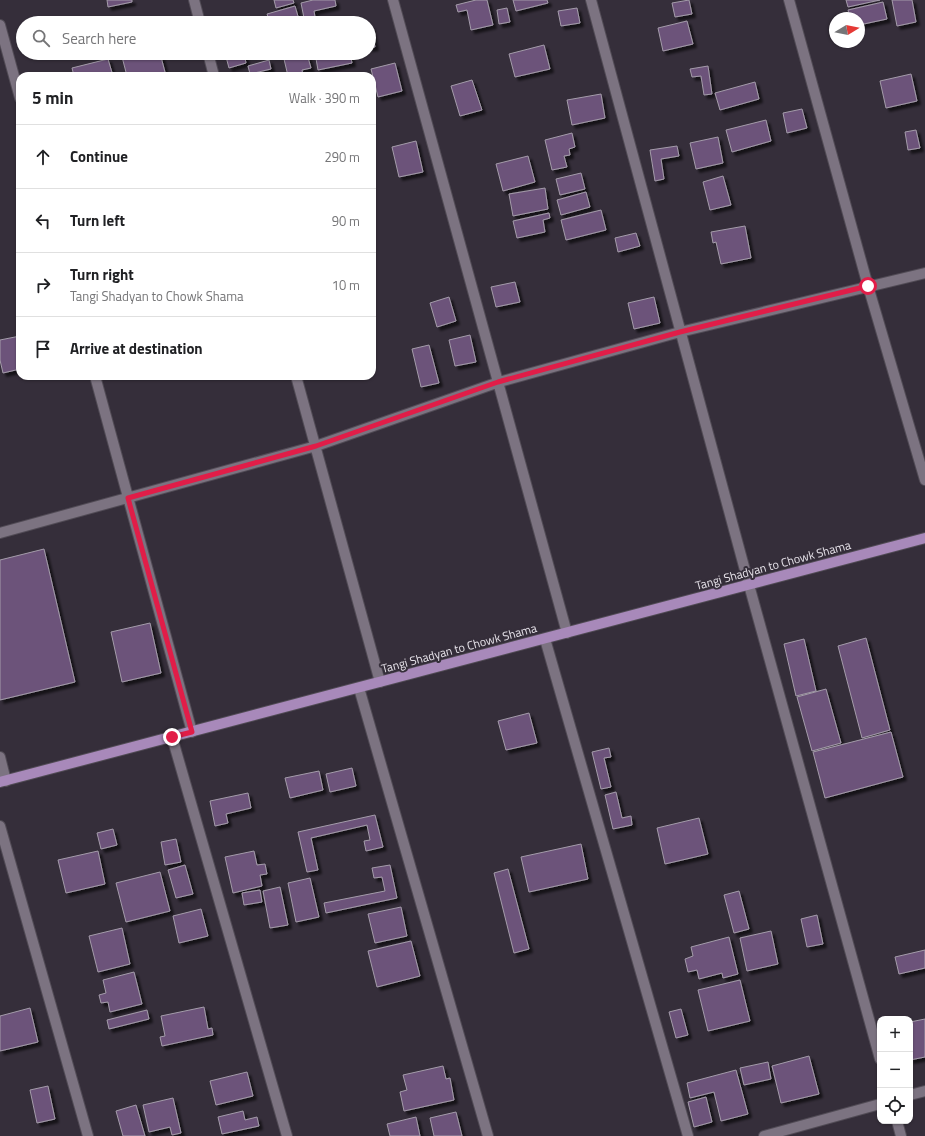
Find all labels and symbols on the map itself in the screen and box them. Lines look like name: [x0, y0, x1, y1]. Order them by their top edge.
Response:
north arrow: [829, 12, 865, 48]
route start: [859, 277, 877, 295]
street label: Tangi Shadyan to Chowk Shama: [693, 535, 853, 595]
street label: Tangi Shadyan to Chowk Shama: [379, 618, 539, 678]
route end: [163, 728, 181, 746]

